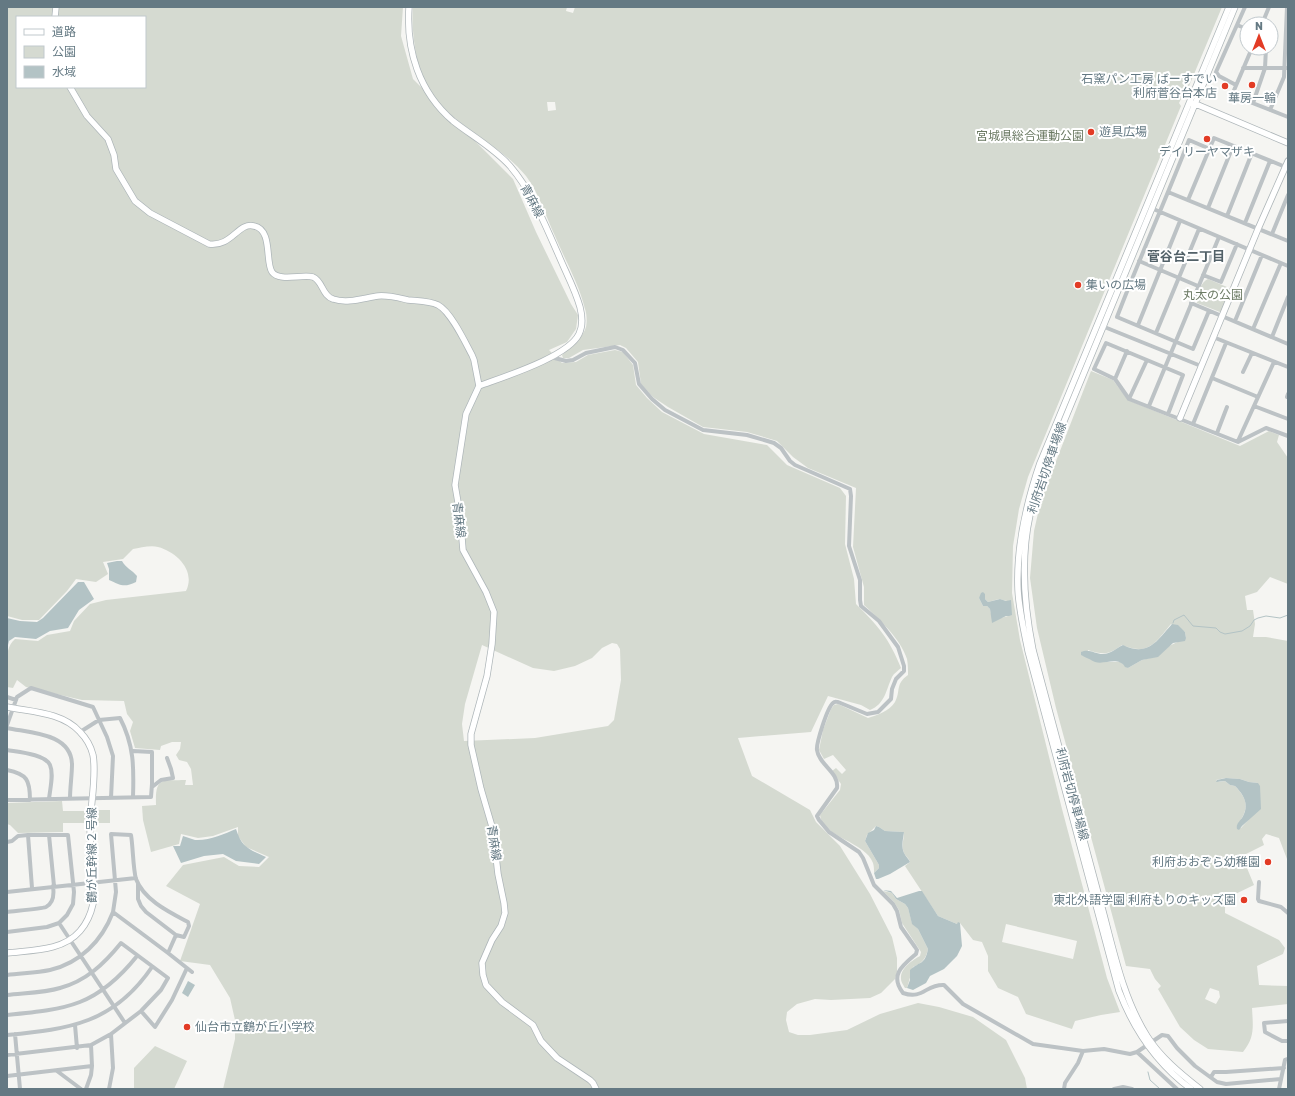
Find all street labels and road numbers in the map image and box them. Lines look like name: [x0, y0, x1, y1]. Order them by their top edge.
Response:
street label: 青麻線: [517, 182, 547, 220]
street label: 利府岩切停車場線: [1025, 420, 1069, 516]
street label: 青麻線: [450, 501, 468, 539]
street label: 利府岩切停車場線: [1053, 746, 1091, 842]
street label: 鶴が丘幹線２号線: [85, 807, 99, 903]
street label: 青麻線: [484, 824, 504, 862]

